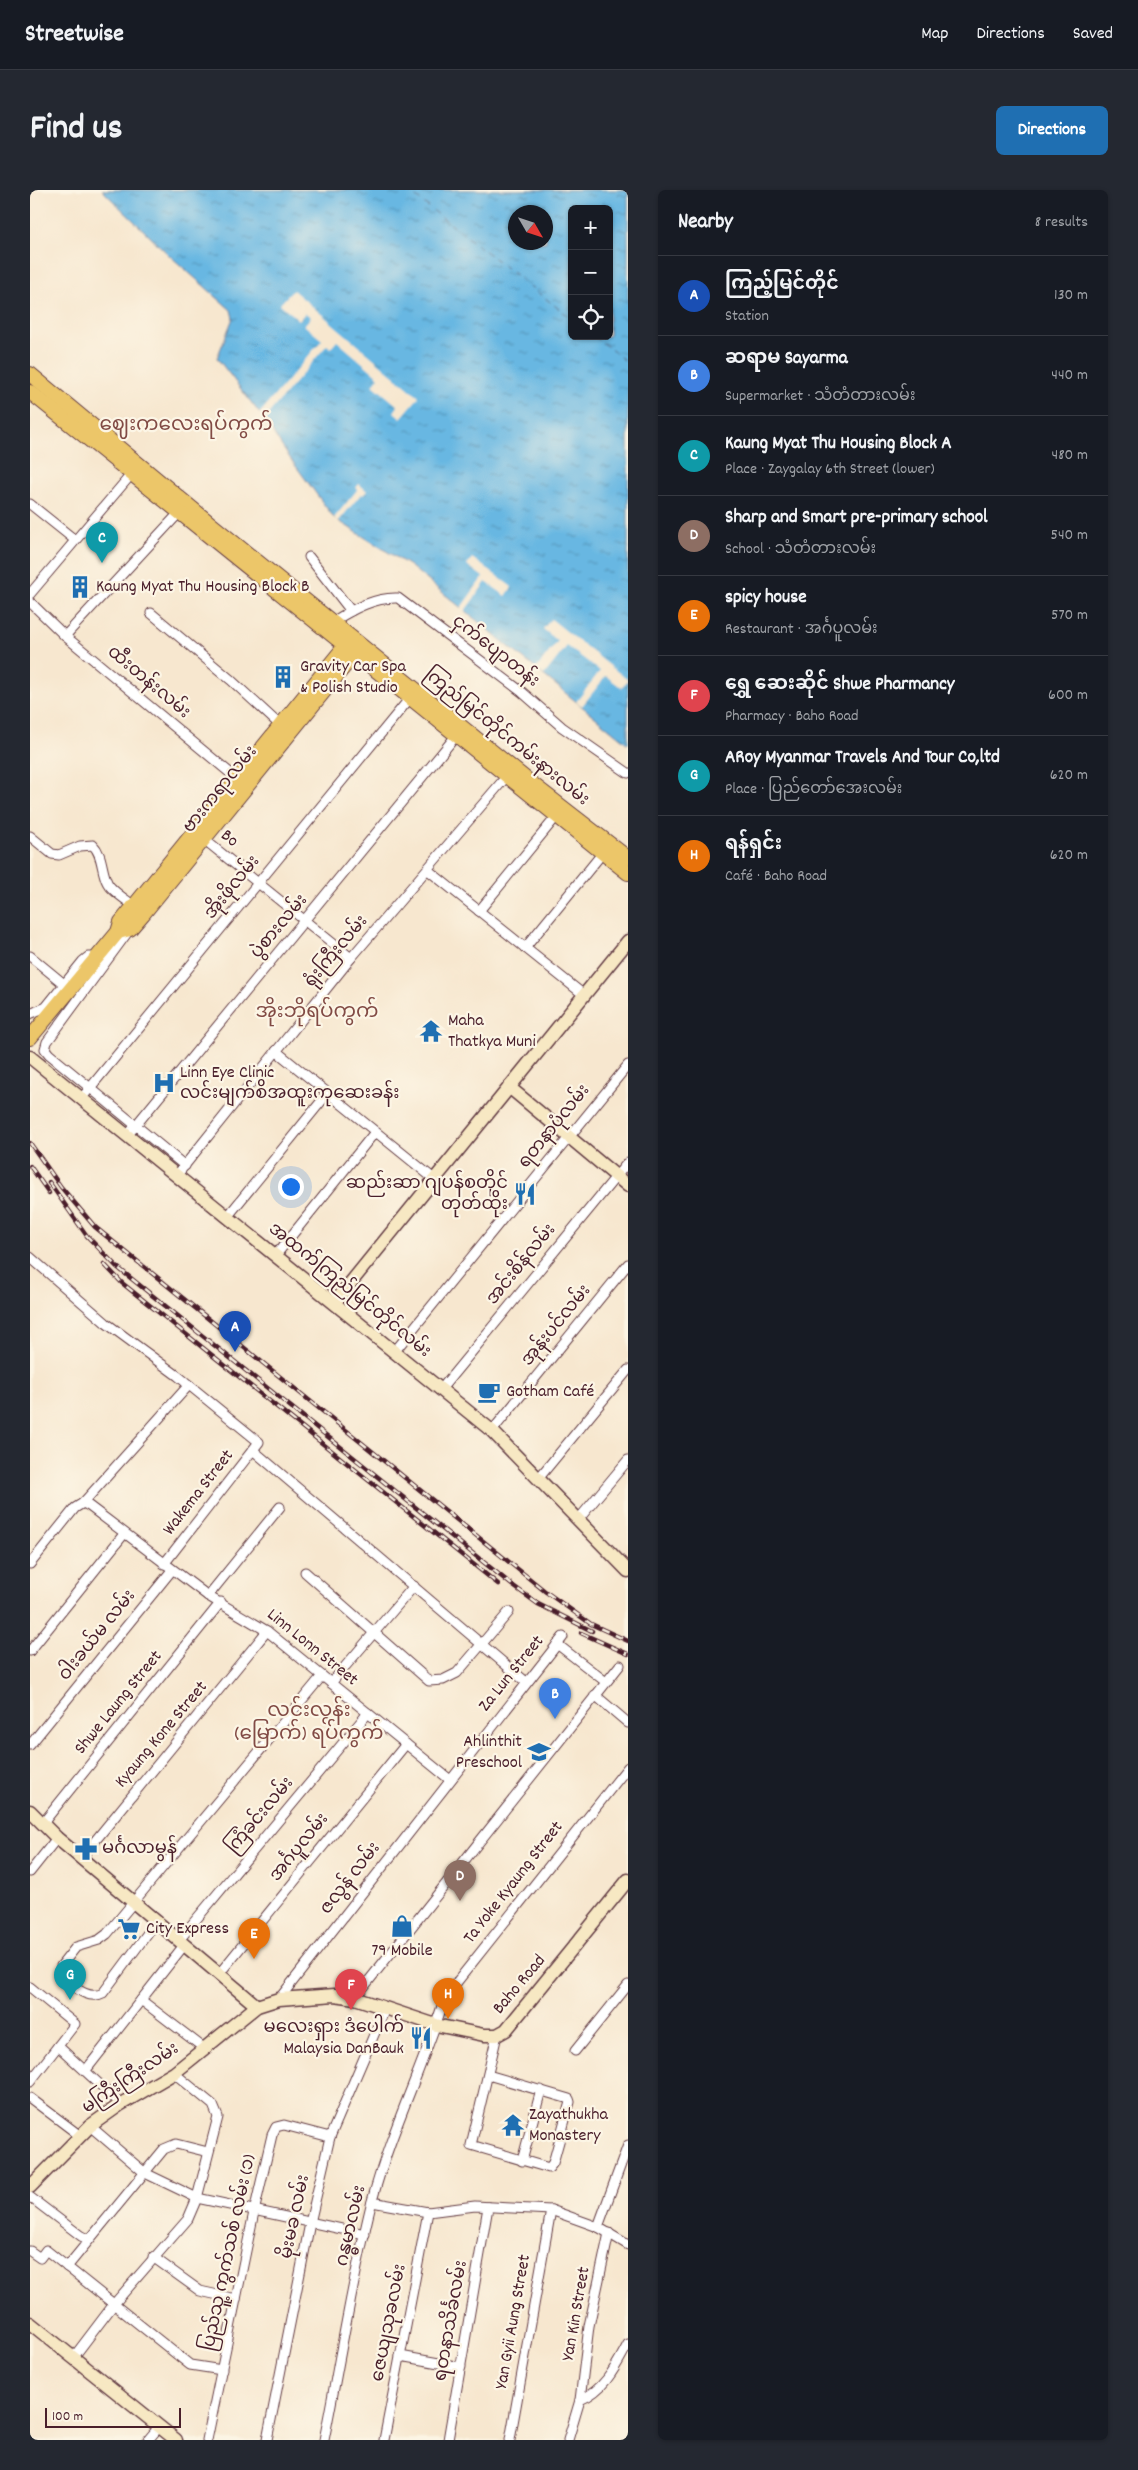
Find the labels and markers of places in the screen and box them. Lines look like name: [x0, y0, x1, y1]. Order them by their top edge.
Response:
pin: C: [86, 522, 118, 563]
building icon: Kaung Myat Thu Housing Block B: [67, 574, 93, 600]
place label: Kaung Myat Thu Housing Block B: [96, 575, 309, 600]
place label: Gravity Car Spa & Polish Studio: [300, 655, 406, 701]
building icon: Gravity Car Spa & Polish Studio: [270, 664, 296, 690]
place label: Maha Thatkya Muni: [448, 1009, 536, 1055]
temple icon: Maha Thatkya Muni: [418, 1018, 444, 1044]
place label: Linn Eye Clinic လင်းမျက်စိအထူးကုဆေးခန်း: [180, 1061, 400, 1107]
hospital icon: Linn Eye Clinic လင်းမျက်စိအထူးကုဆေးခန်း: [151, 1070, 177, 1096]
place label: ဆည်းဆာ ဂျပန်စတိုင် တုတ်ထိုး: [346, 1168, 508, 1218]
restaurant icon: ဆည်းဆာ ဂျပန်စတိုင် တုတ်ထိုး: [512, 1181, 538, 1207]
pin: A: [219, 1311, 251, 1352]
cafe icon: Gotham Café: [476, 1379, 502, 1405]
place label: Gotham Café: [506, 1380, 595, 1405]
pin: B: [539, 1678, 571, 1719]
place label: Ahlinthit Preschool: [456, 1730, 523, 1776]
school or university icon: Ahlinthit Preschool: [526, 1739, 552, 1765]
place label: မင်္ဂလာမွန်: [102, 1834, 177, 1862]
pharmacy icon: မင်္ဂလာမွန်: [73, 1836, 99, 1862]
pin: D: [444, 1860, 476, 1901]
shop icon: 79 Mobile: [389, 1913, 415, 1939]
supermarket icon: City Express: [116, 1916, 142, 1942]
place label: City Express: [146, 1917, 229, 1942]
pin: E: [238, 1918, 270, 1959]
place label: 79 Mobile: [371, 1939, 433, 1964]
pin: G: [54, 1959, 86, 2000]
pin: F: [335, 1969, 367, 2010]
pin: H: [432, 1978, 464, 2019]
place label: မလေးရှား ဒံပေါက် Malaysia DanBauk: [264, 2013, 404, 2062]
restaurant icon: မလေးရှား ဒံပေါက် Malaysia DanBauk: [408, 2025, 434, 2051]
place label: Zayathukha Monastery: [529, 2103, 608, 2149]
temple icon: Zayathukha Monastery: [500, 2112, 526, 2138]

